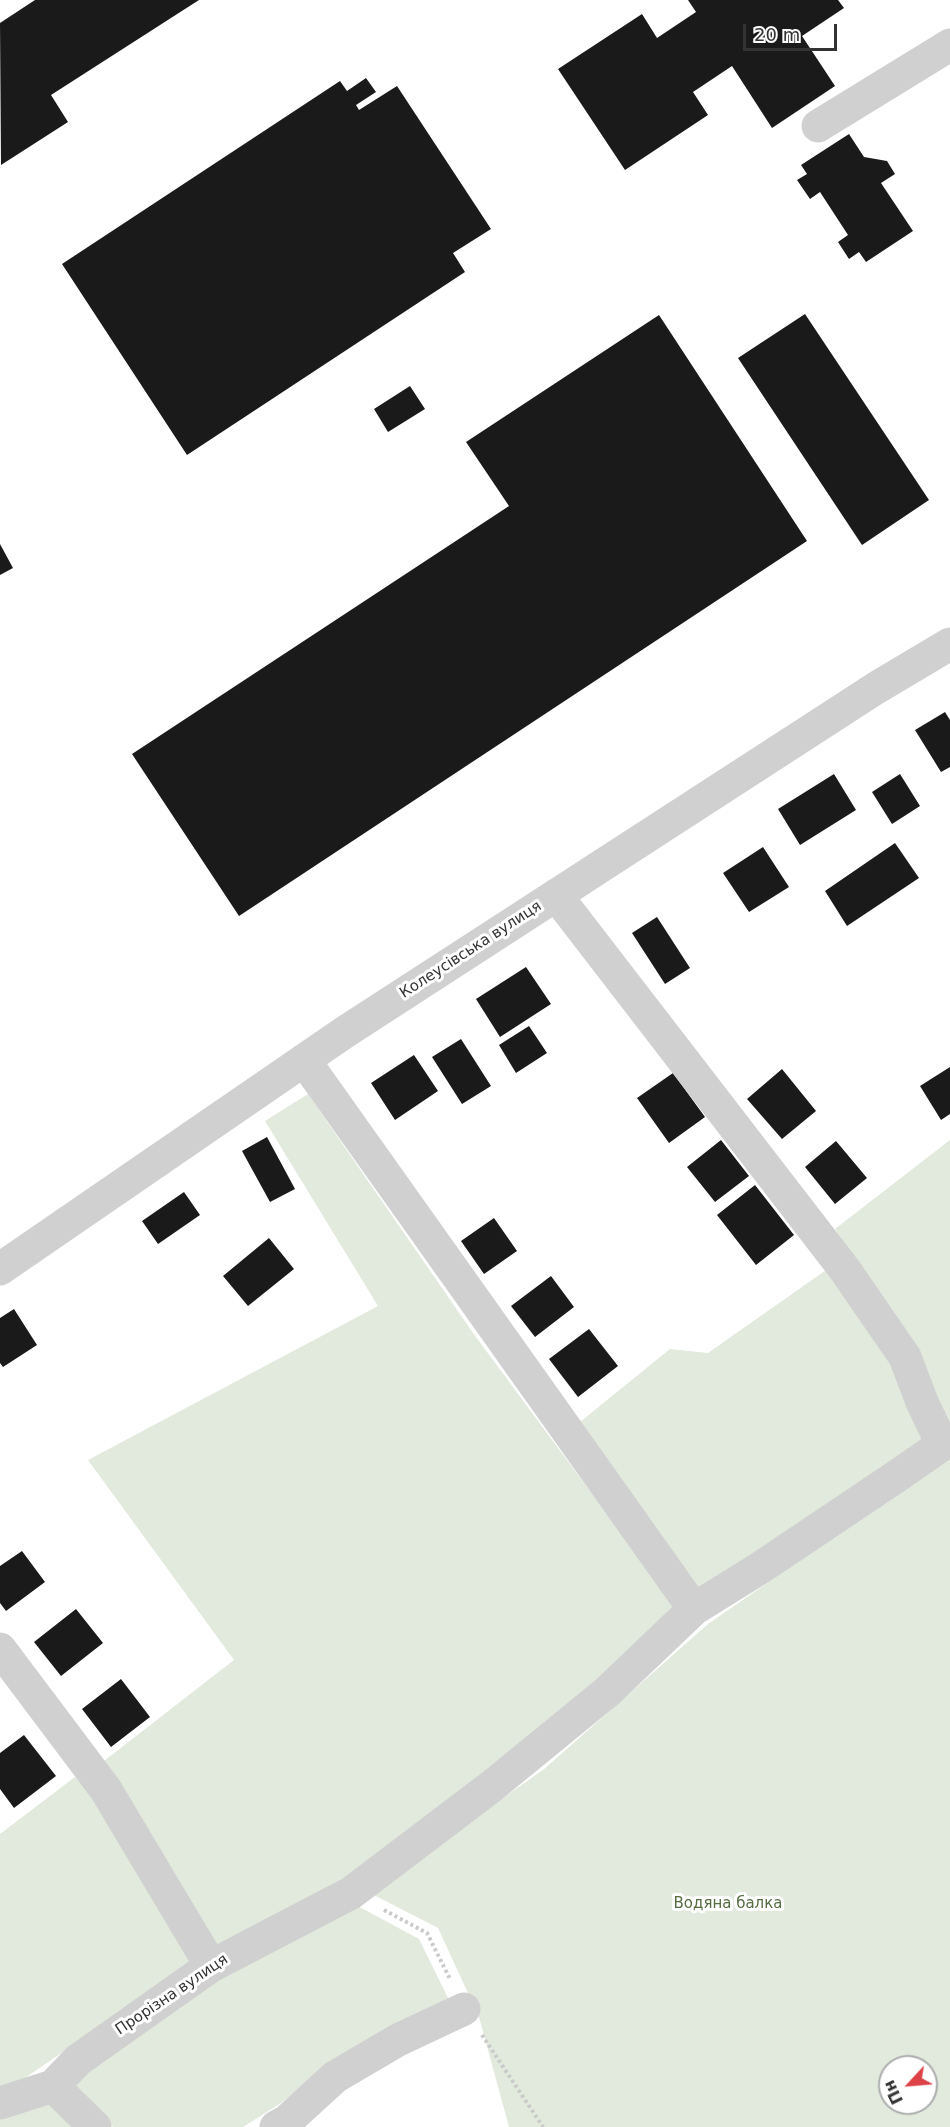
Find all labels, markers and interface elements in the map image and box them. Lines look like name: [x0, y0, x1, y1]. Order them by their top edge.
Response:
scale bar: [746, 12, 840, 50]
text: 20 m: [754, 24, 800, 45]
street label: Колеусівська вулиця: [397, 897, 545, 1003]
park label: Водяна балка: [674, 1895, 782, 1913]
street label: Прорізна вулиця: [112, 1951, 232, 2039]
north arrow: [878, 2055, 938, 2115]
text: Пн: [879, 2077, 907, 2107]

